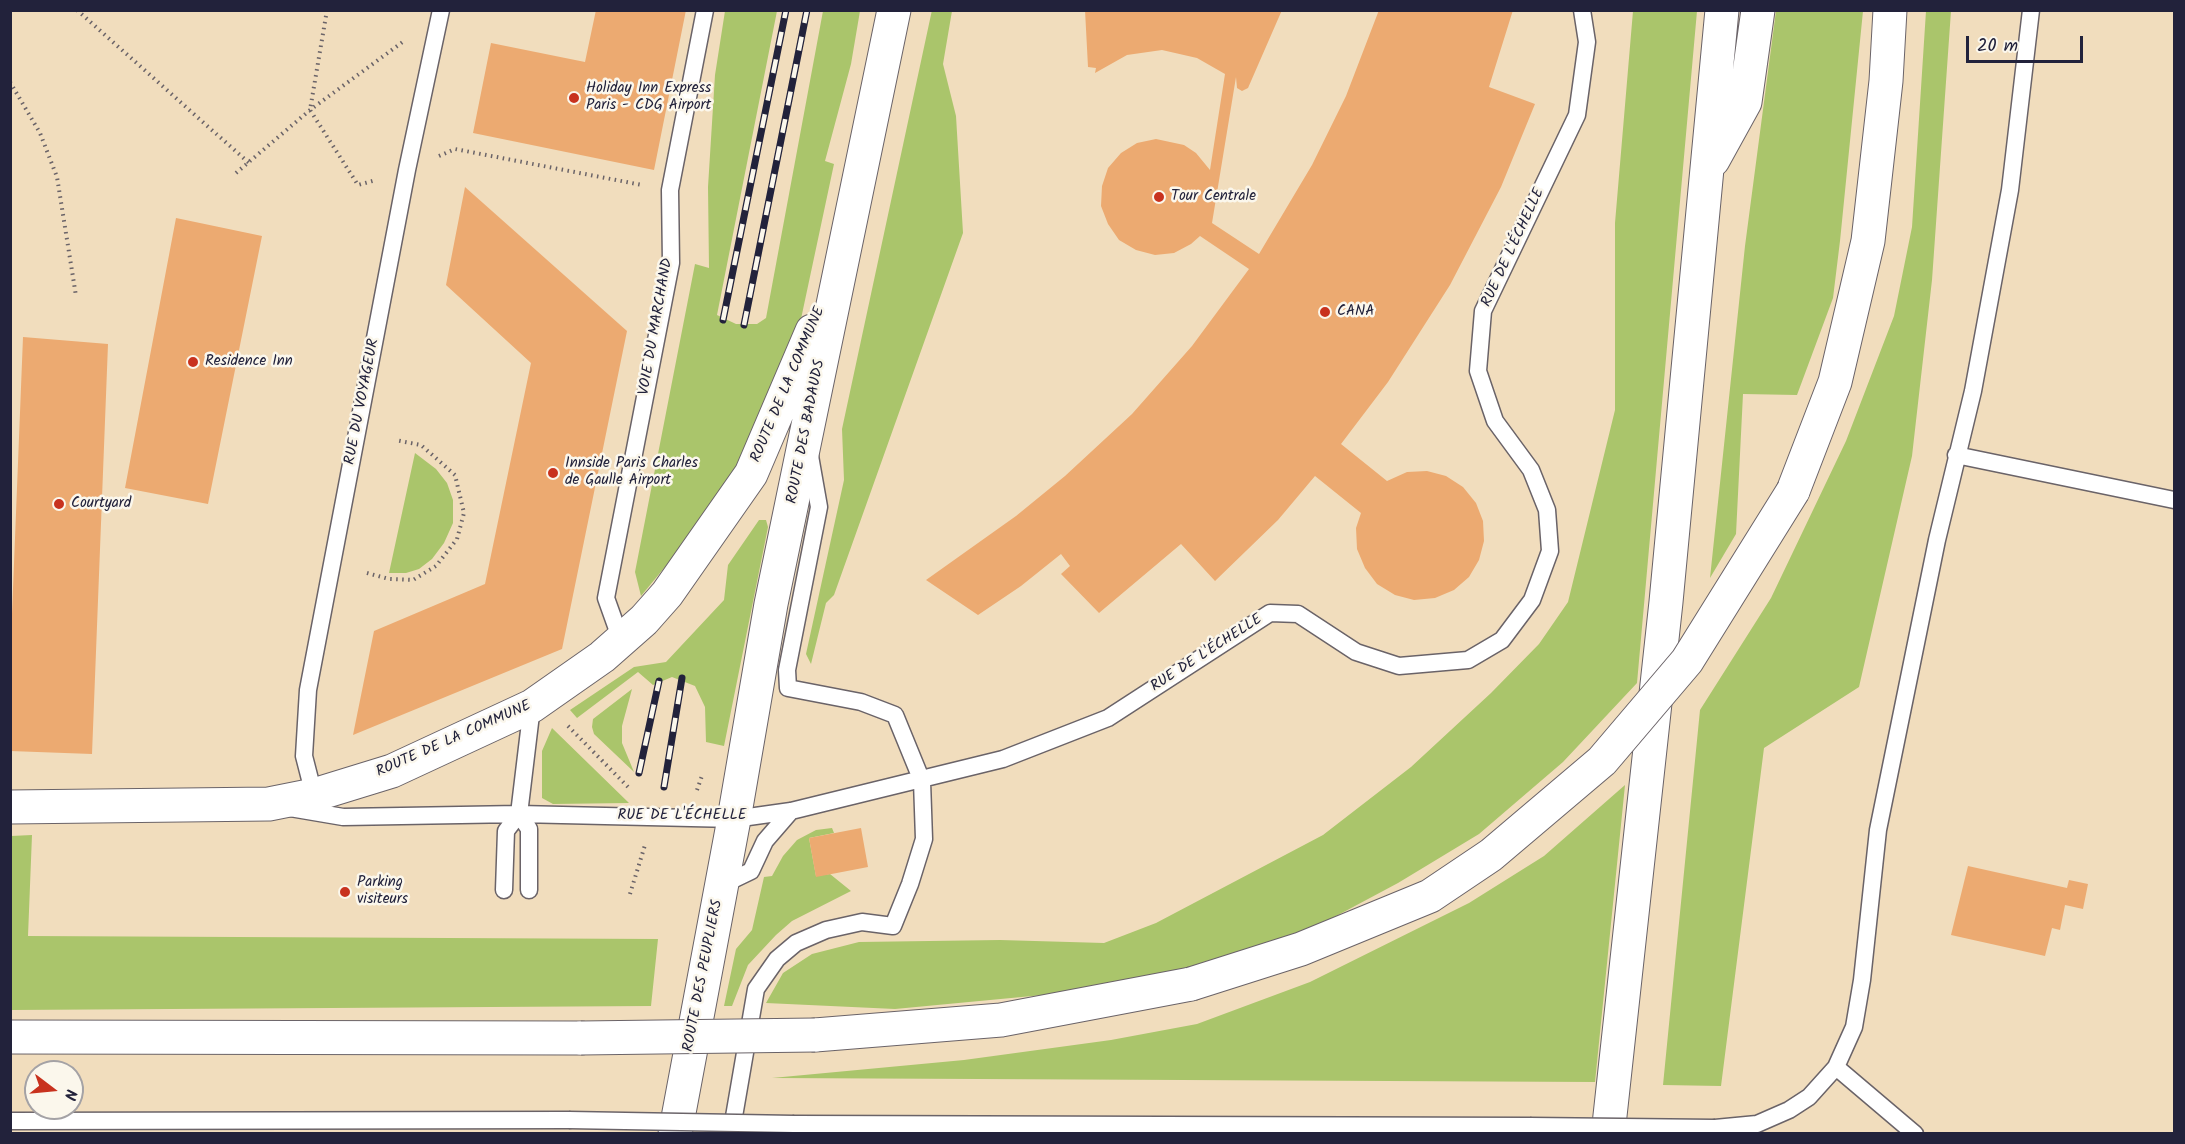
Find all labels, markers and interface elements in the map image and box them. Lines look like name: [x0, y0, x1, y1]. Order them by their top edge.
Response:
scale bar: [1969, 24, 2086, 62]
text: 20 m: [1977, 32, 2018, 61]
place label: Holiday Inn Express Paris - CDG Airport: [586, 80, 711, 115]
marker: Holiday Inn Express Paris - CDG Airport: [567, 91, 581, 105]
street label: RUE DE L'ÉCHELLE: [1479, 186, 1549, 310]
place label: Tour Centrale: [1171, 188, 1256, 206]
marker: Tour Centrale: [1152, 190, 1166, 204]
street label: VOIE DU MARCHAND: [636, 257, 678, 397]
place label: CANA: [1337, 303, 1374, 321]
street label: ROUTE DE LA COMMUNE: [748, 304, 830, 466]
marker: CANA: [1318, 305, 1332, 319]
street label: RUE DU VOYAGEUR: [342, 338, 384, 466]
place label: Residence Inn: [205, 353, 293, 371]
marker: Residence Inn: [186, 355, 200, 369]
street label: ROUTE DES BADAUDS: [784, 359, 830, 505]
place label: Innside Paris Charles de Gaulle Airport: [565, 455, 698, 490]
marker: Innside Paris Charles de Gaulle Airport: [546, 466, 560, 480]
place label: Courtyard: [71, 495, 131, 513]
marker: Courtyard: [52, 497, 66, 511]
street label: RUE DE L'ÉCHELLE: [1148, 611, 1266, 697]
street label: ROUTE DE LA COMMUNE: [374, 698, 534, 782]
street label: RUE DE L'ÉCHELLE: [617, 807, 747, 825]
place label: Parking visiteurs: [357, 874, 408, 909]
marker: Parking visiteurs: [338, 885, 352, 899]
street label: ROUTE DES PEUPLIERS: [680, 898, 728, 1054]
north arrow: [24, 1060, 84, 1120]
text: N: [56, 1086, 83, 1103]

